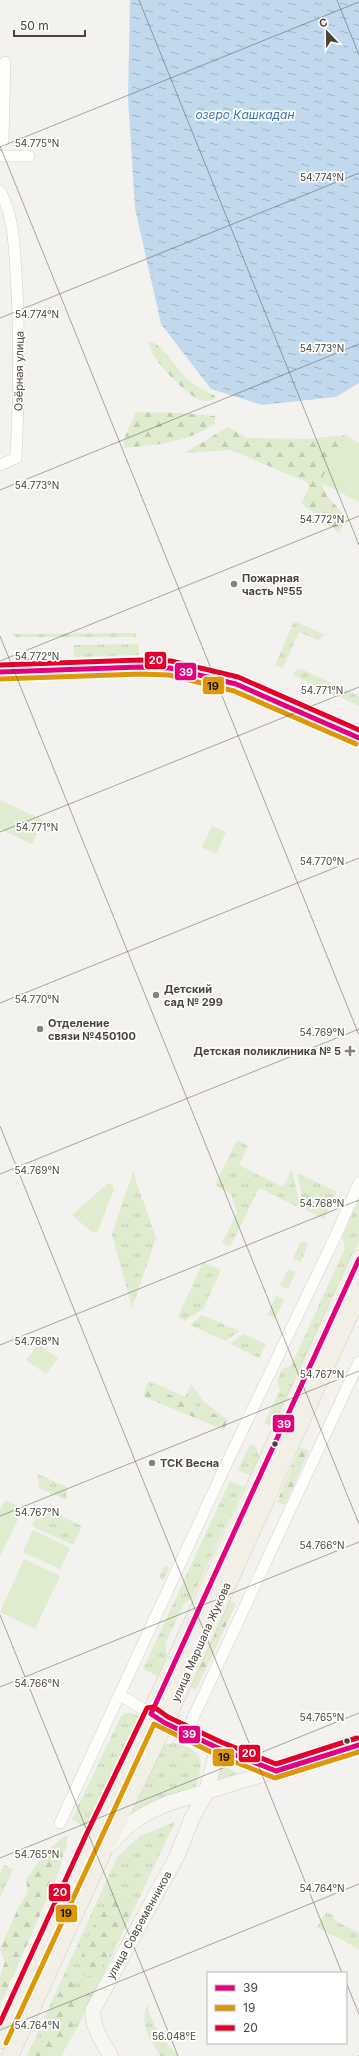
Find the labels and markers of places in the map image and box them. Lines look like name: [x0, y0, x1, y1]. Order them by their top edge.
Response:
place label: Пожарная часть №55: [242, 571, 302, 598]
marker: Пожарная часть №55: [229, 579, 239, 589]
place label: Детский сад № 299: [164, 982, 223, 1009]
marker: Детский сад № 299: [151, 990, 161, 1000]
place label: Отделение связи №450100: [48, 1016, 136, 1043]
marker: Отделение связи №450100: [35, 1024, 45, 1034]
place label: Детская поликлиника № 5: [194, 1044, 341, 1058]
marker: Детская поликлиника № 5: [344, 1045, 356, 1057]
unlabelled marker: [270, 1439, 280, 1449]
place label: ТСК Весна: [160, 1456, 219, 1470]
marker: ТСК Весна: [147, 1458, 157, 1468]
unlabelled marker: [342, 1736, 352, 1746]

